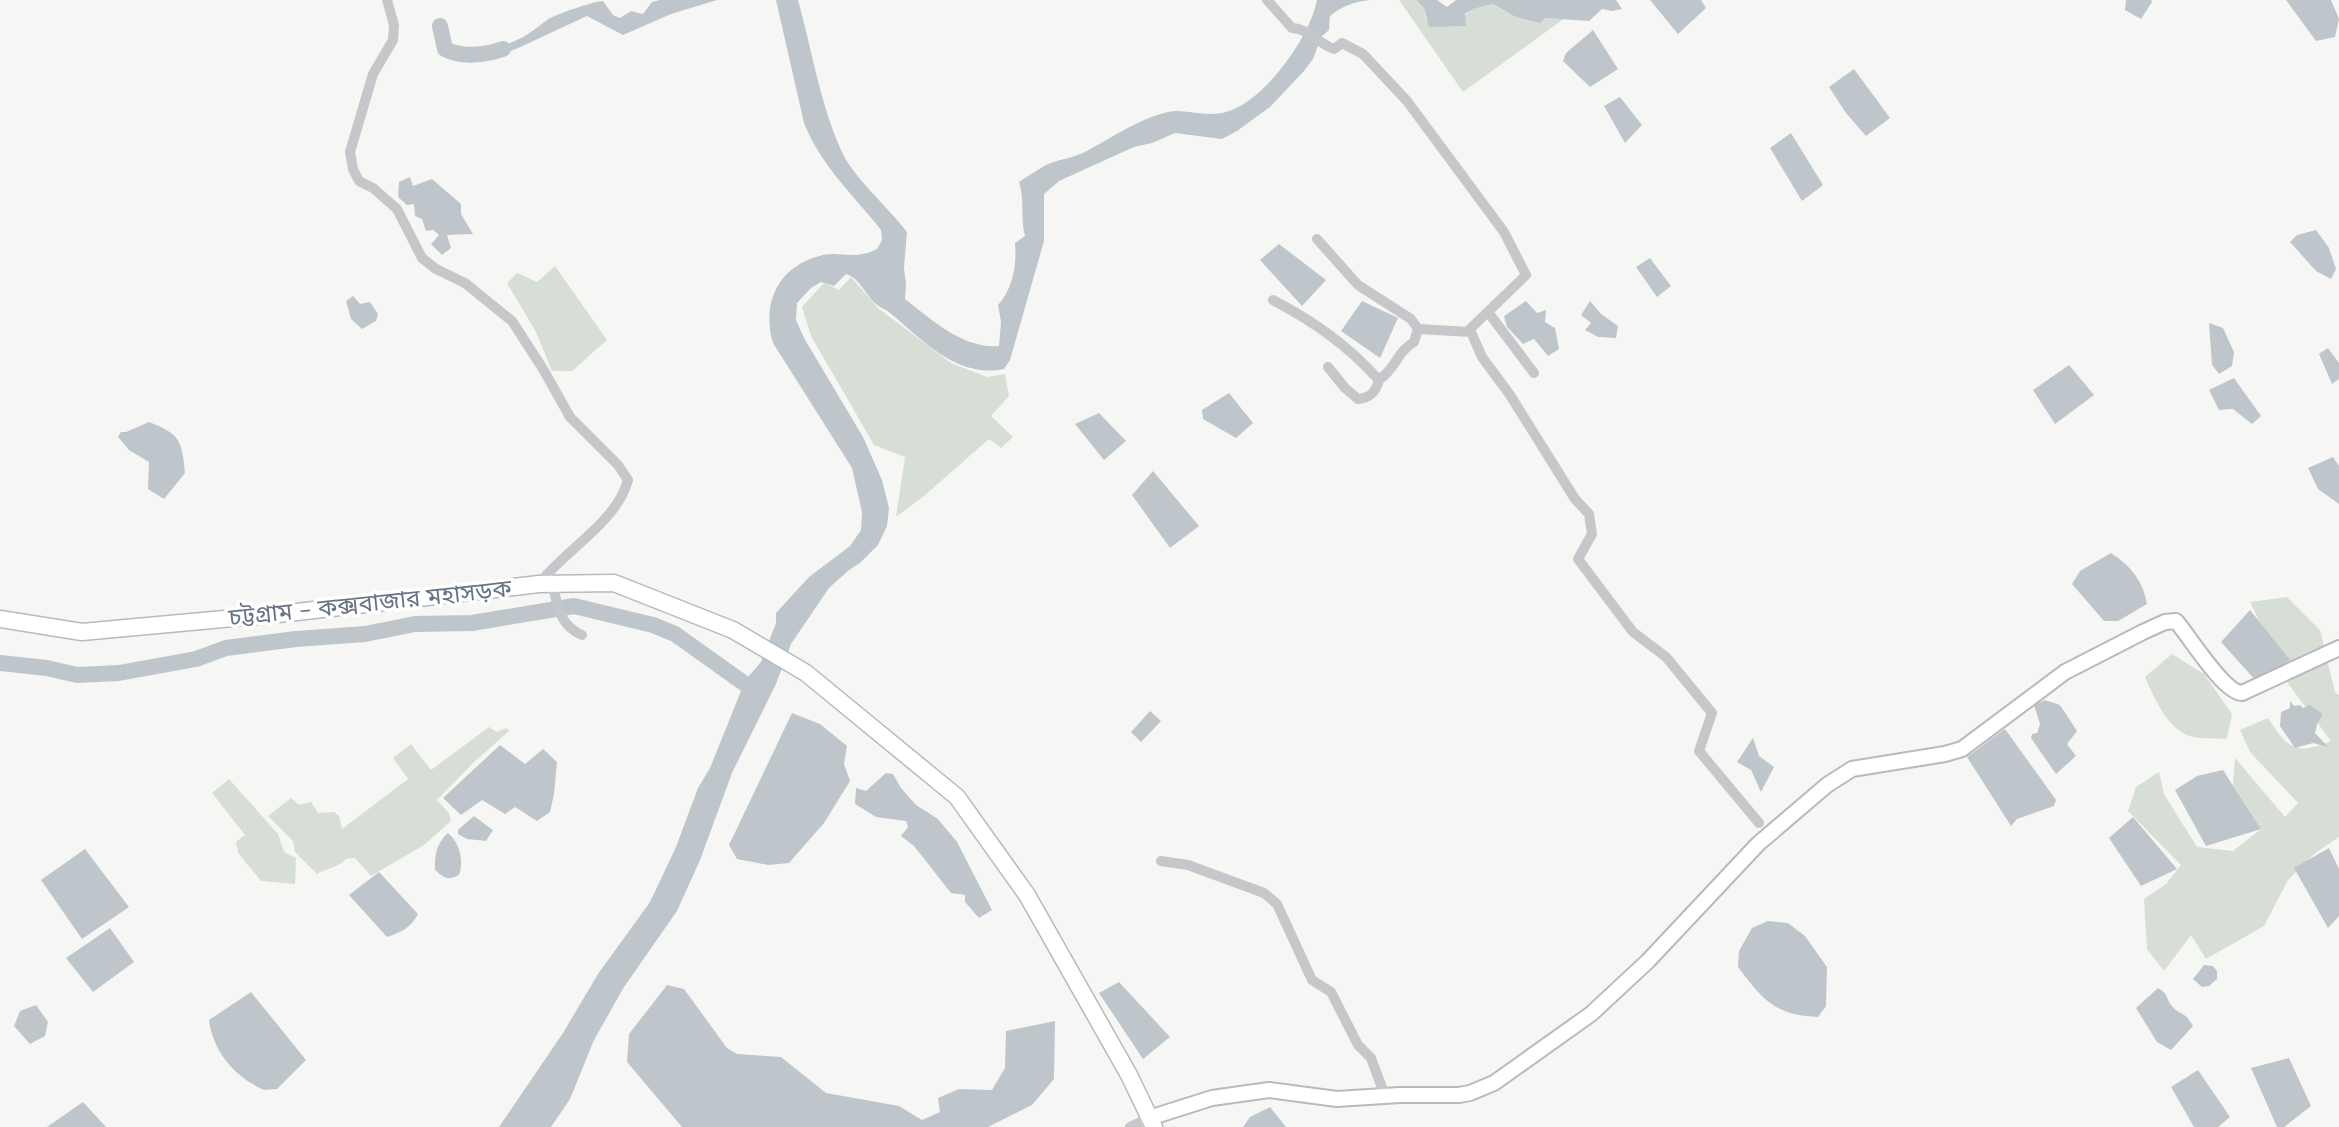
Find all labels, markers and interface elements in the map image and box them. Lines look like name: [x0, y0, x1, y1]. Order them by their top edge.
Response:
street label: চট্টগ্রাম - কক্সবাজার মহাসড়ক: [226, 572, 514, 633]

